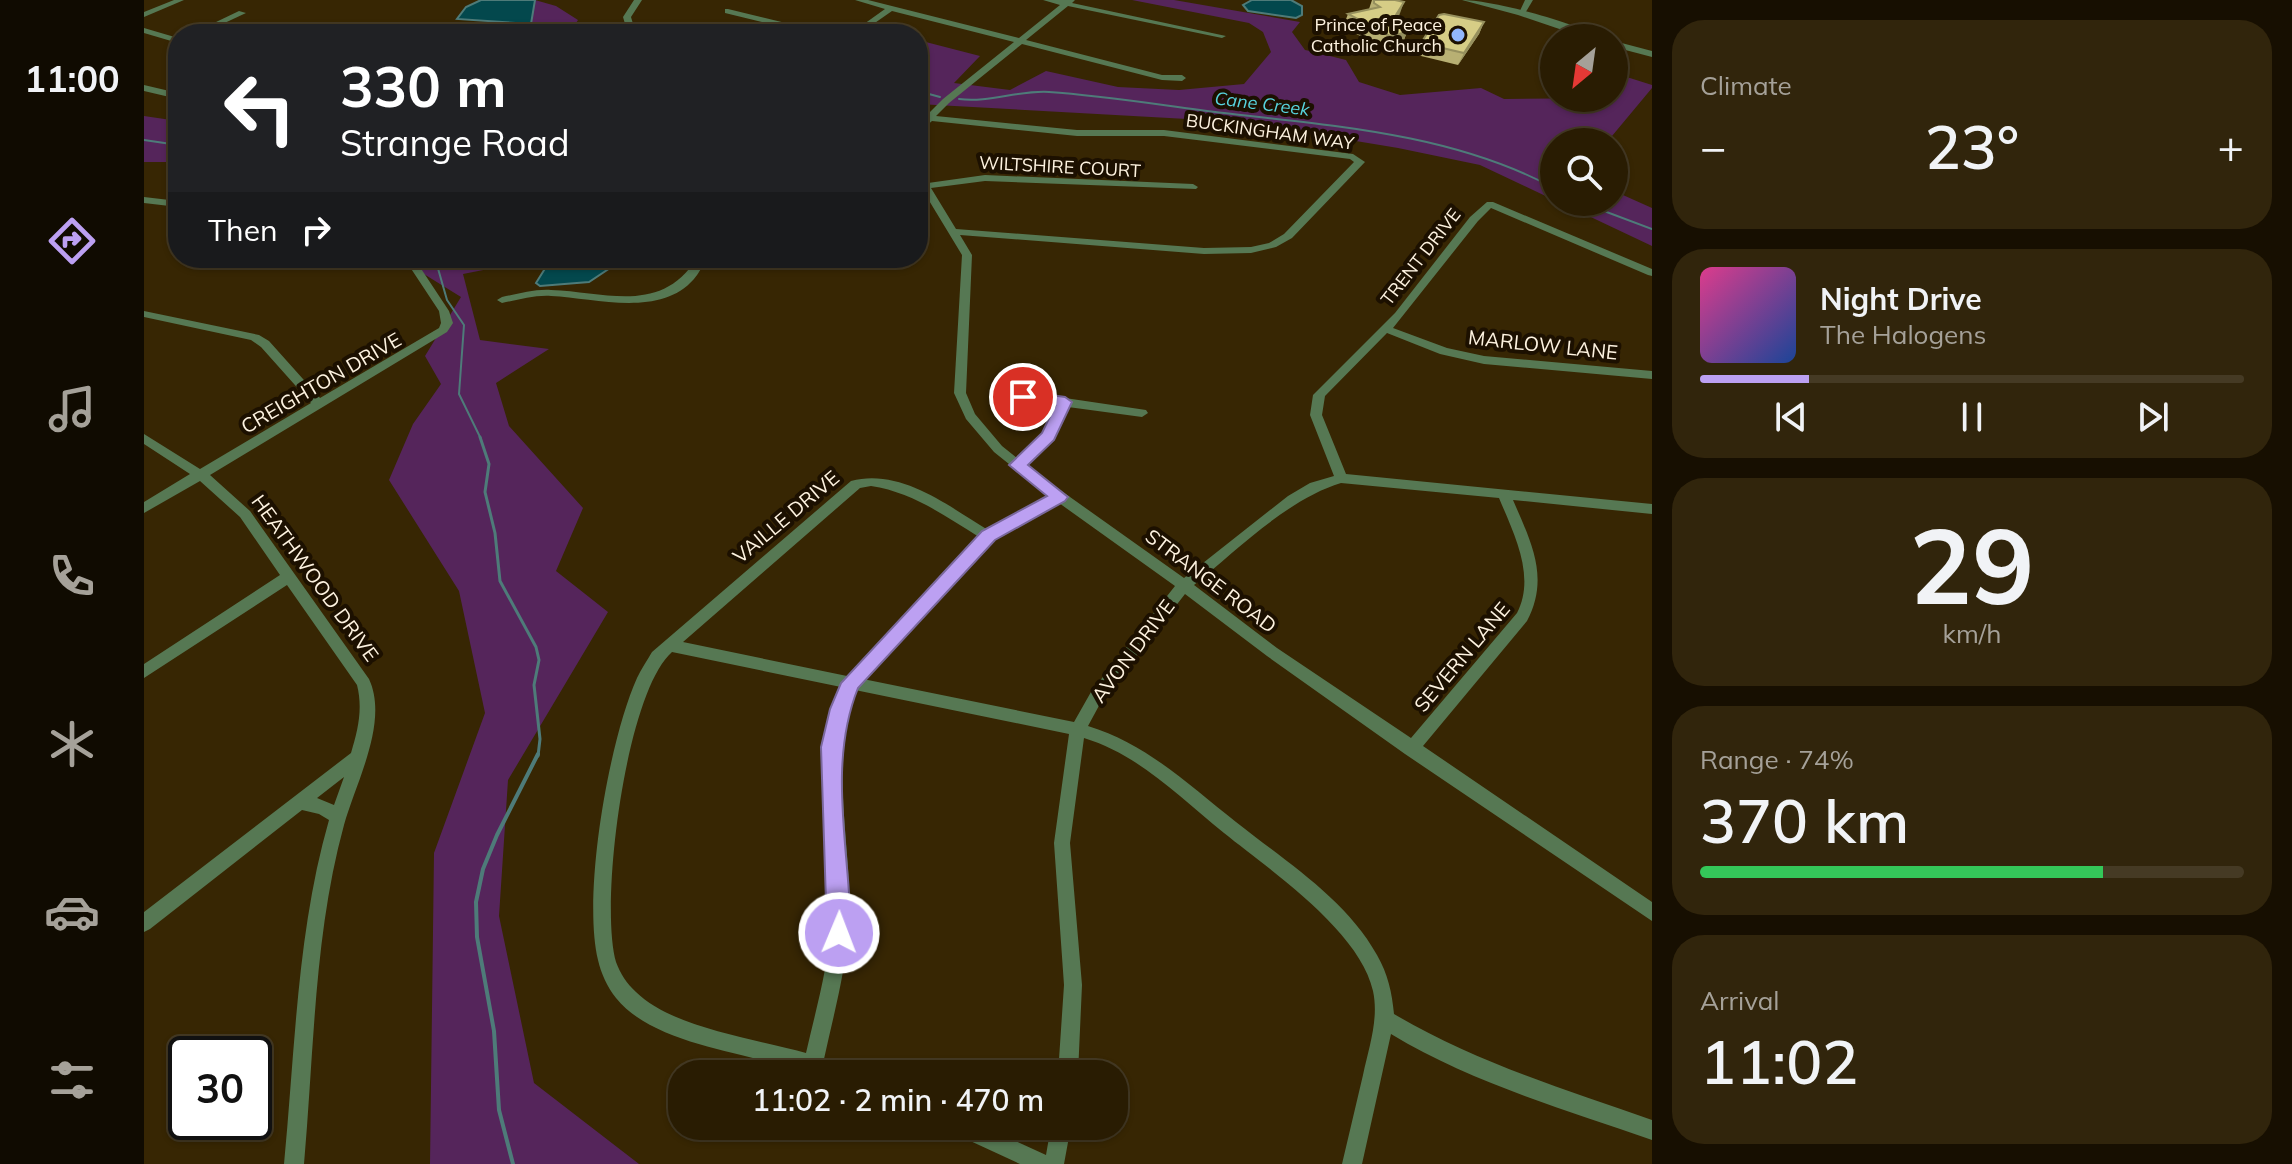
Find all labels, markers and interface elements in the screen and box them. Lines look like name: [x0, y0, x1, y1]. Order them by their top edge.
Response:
place label: Prince of Peace Catholic Church: [1311, 13, 1442, 57]
north arrow: [1540, 24, 1628, 112]
map controls: [1540, 24, 1628, 216]
marker: Prince of Peace Catholic Church: [1449, 26, 1467, 44]
text: 330 m: [340, 51, 507, 121]
text: 11:00: [24, 56, 120, 101]
icon: left: [208, 56, 312, 160]
text: Climate: [1700, 69, 1792, 102]
water label: Cane Creek: [1213, 86, 1312, 121]
street label: BUCKINGHAM WAY: [1185, 108, 1357, 155]
text: 23°: [1925, 109, 2019, 184]
text: −: [1700, 119, 1726, 174]
text: +: [2218, 119, 2244, 174]
text: Strange Road: [340, 120, 570, 165]
button: search: [1540, 128, 1628, 216]
street label: WILTSHIRE COURT: [979, 151, 1142, 182]
street label: TRENT DRIVE: [1376, 204, 1466, 310]
icon: right: [294, 208, 338, 252]
text: Then: [208, 211, 278, 249]
icon: directions: [44, 213, 100, 269]
text: Night Drive: [1820, 280, 1982, 318]
text: The Halogens: [1820, 318, 1986, 351]
street label: MARLOW LANE: [1467, 324, 1619, 365]
street label: CREIGHTON DRIVE: [236, 327, 405, 439]
pin: [989, 363, 1057, 431]
icon: arrive: [1001, 375, 1045, 419]
icon: music: [44, 381, 100, 437]
icon: previous: [1769, 395, 1813, 439]
icon: pause: [1950, 395, 1994, 439]
icon: next: [2131, 395, 2175, 439]
street label: VAILLE DRIVE: [727, 465, 844, 568]
street label: HEATHWOOD DRIVE: [247, 489, 384, 666]
text: 29: [1910, 499, 2034, 630]
street label: STRANGE ROAD: [1141, 523, 1282, 638]
icon: phone: [44, 548, 100, 604]
street label: AVON DRIVE: [1086, 594, 1179, 707]
street label: SEVERN LANE: [1408, 597, 1515, 717]
text: km/h: [1943, 617, 2001, 650]
icon: climate: [44, 716, 100, 772]
text: Range · 74%: [1700, 743, 1854, 776]
text: 370 km: [1700, 783, 1909, 858]
icon: car: [44, 884, 100, 940]
position arrow: [797, 891, 881, 975]
text: Arrival: [1700, 984, 1780, 1017]
text: 11:02: [1700, 1024, 1858, 1099]
speed limit sign: 30: [168, 1036, 272, 1140]
icon: filters: [44, 1052, 100, 1108]
text: 11:02 · 2 min · 470 m: [752, 1081, 1044, 1119]

